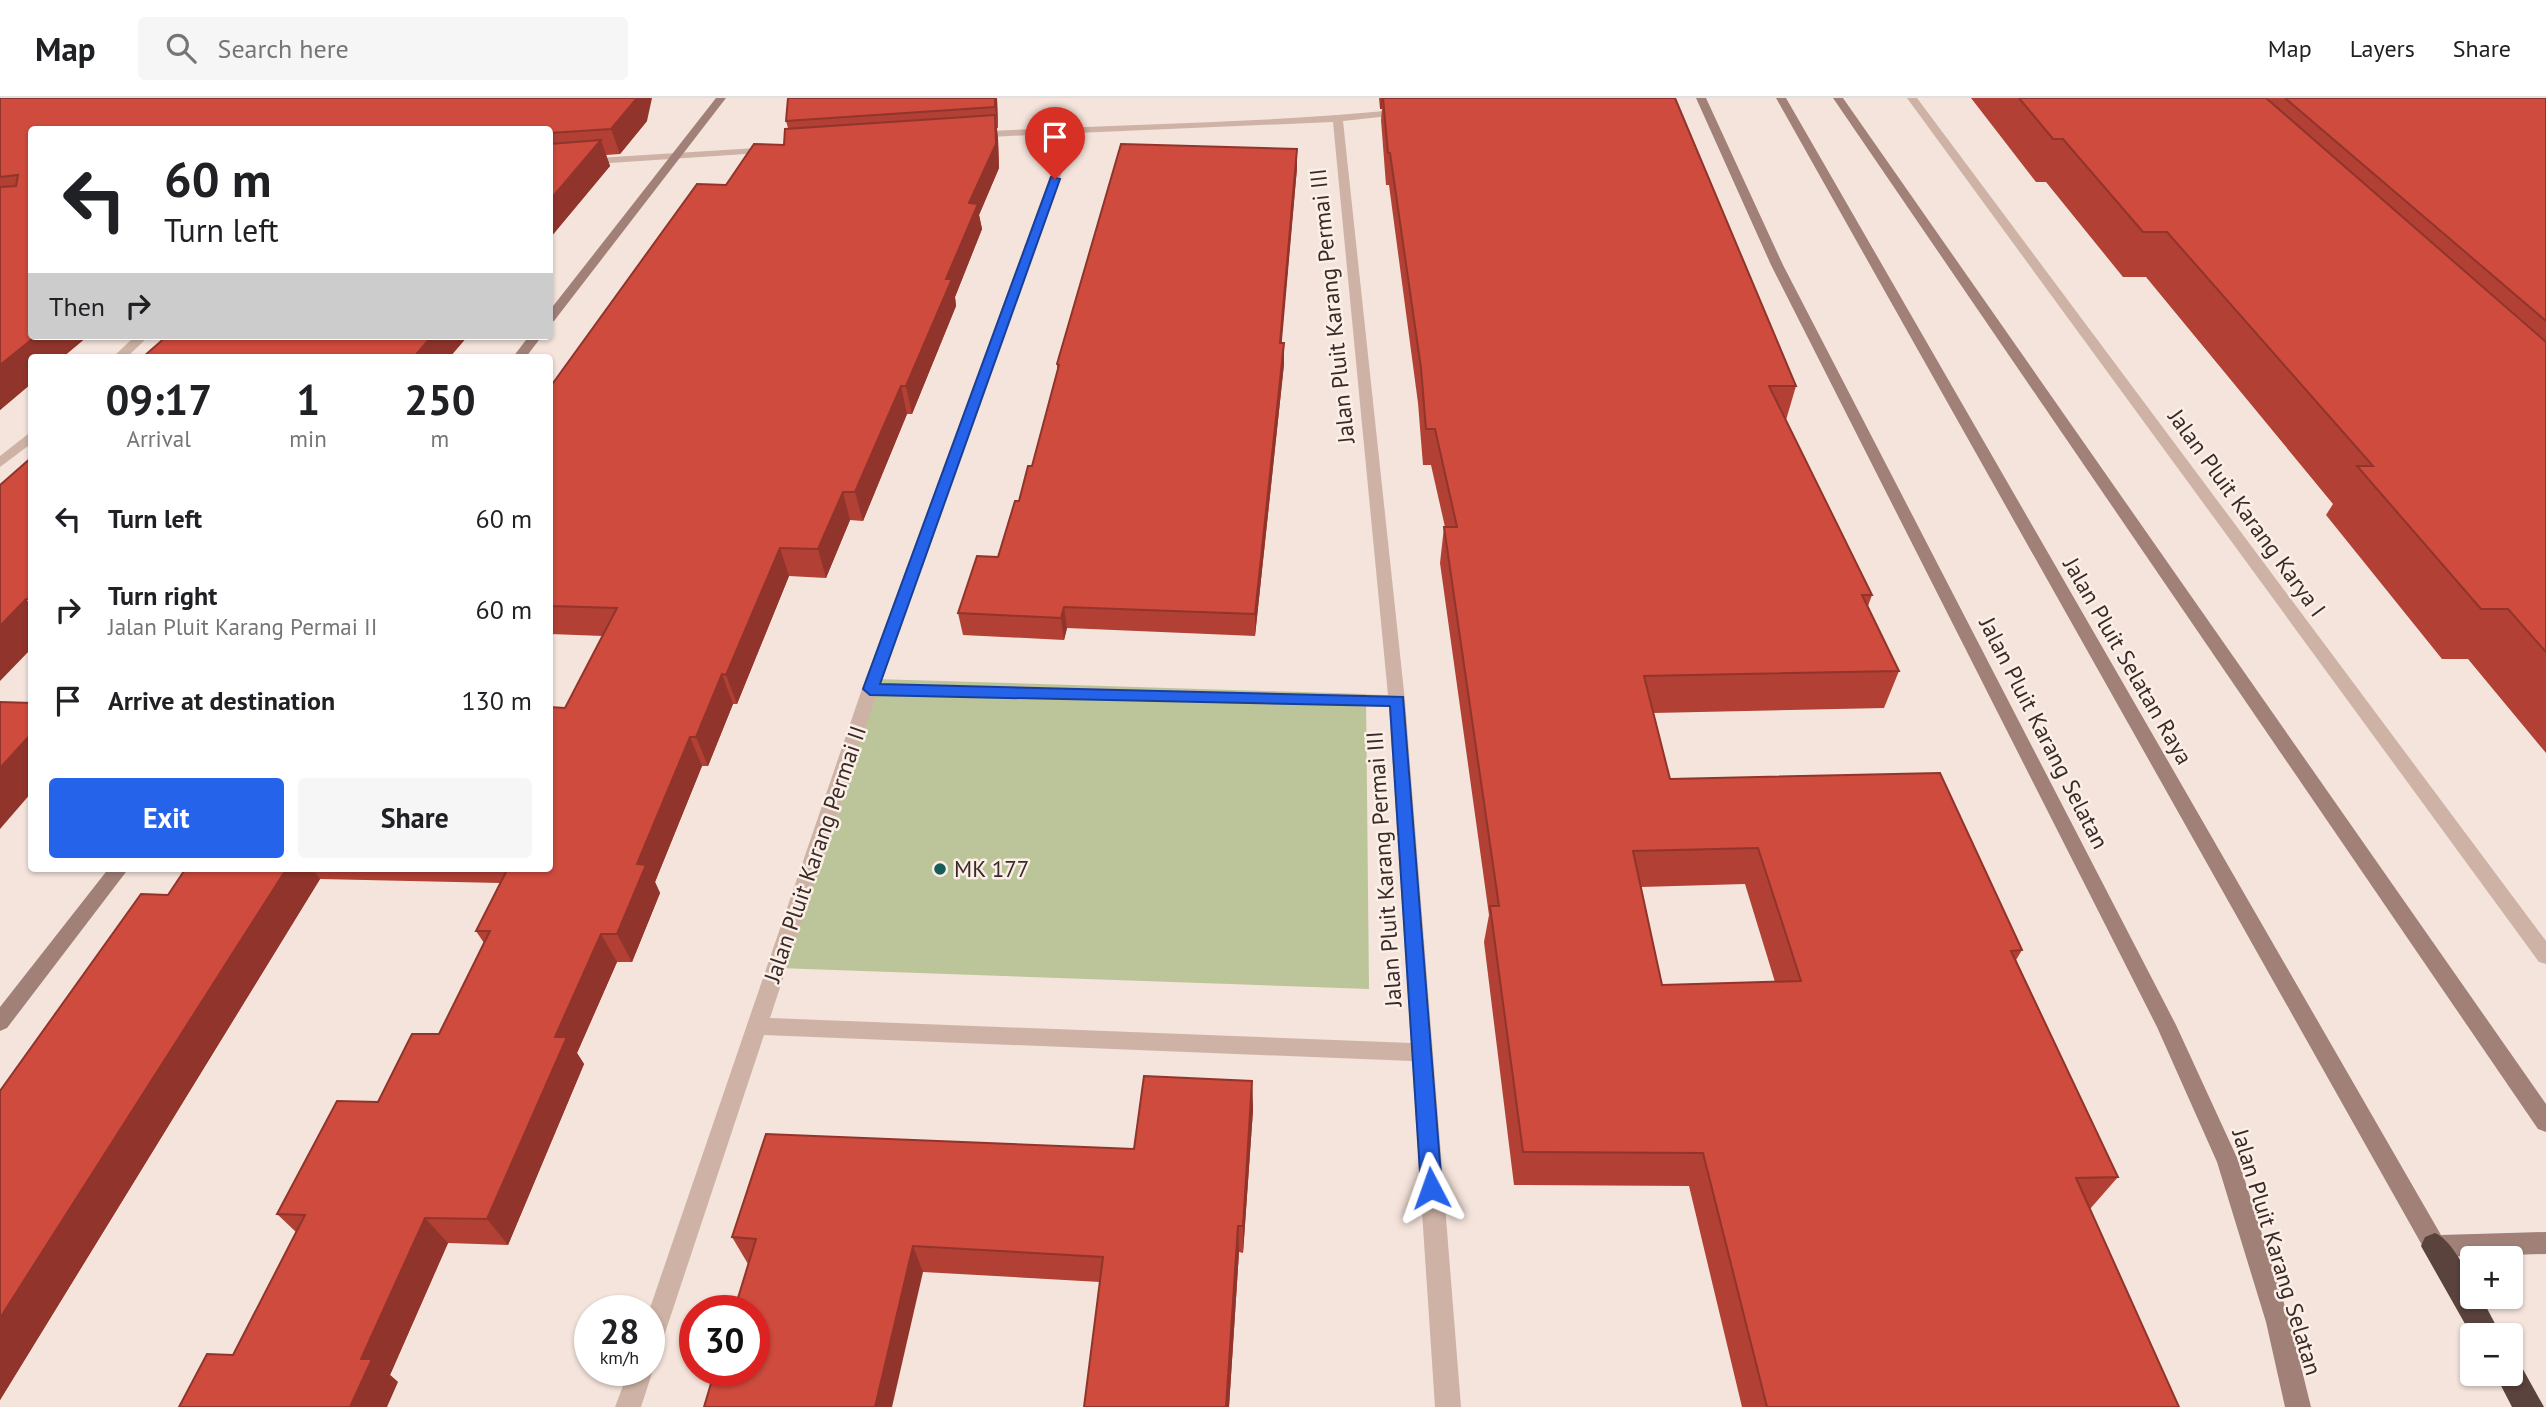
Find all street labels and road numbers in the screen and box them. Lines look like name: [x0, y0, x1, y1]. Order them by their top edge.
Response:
street label: Jalan Pluit Karang Permai III: [1303, 167, 1360, 446]
street label: Jalan Pluit Karang Karya I: [2162, 402, 2333, 622]
street label: Jalan Pluit Selatan Raya: [2057, 551, 2199, 769]
street label: Jalan Pluit Karang Selatan: [1973, 611, 2115, 853]
street label: Jalan Pluit Karang Permai II: [757, 722, 872, 987]
street label: Jalan Pluit Karang Permai III: [1359, 730, 1408, 1009]
street label: Jalan Pluit Karang Selatan: [2226, 1124, 2329, 1378]

